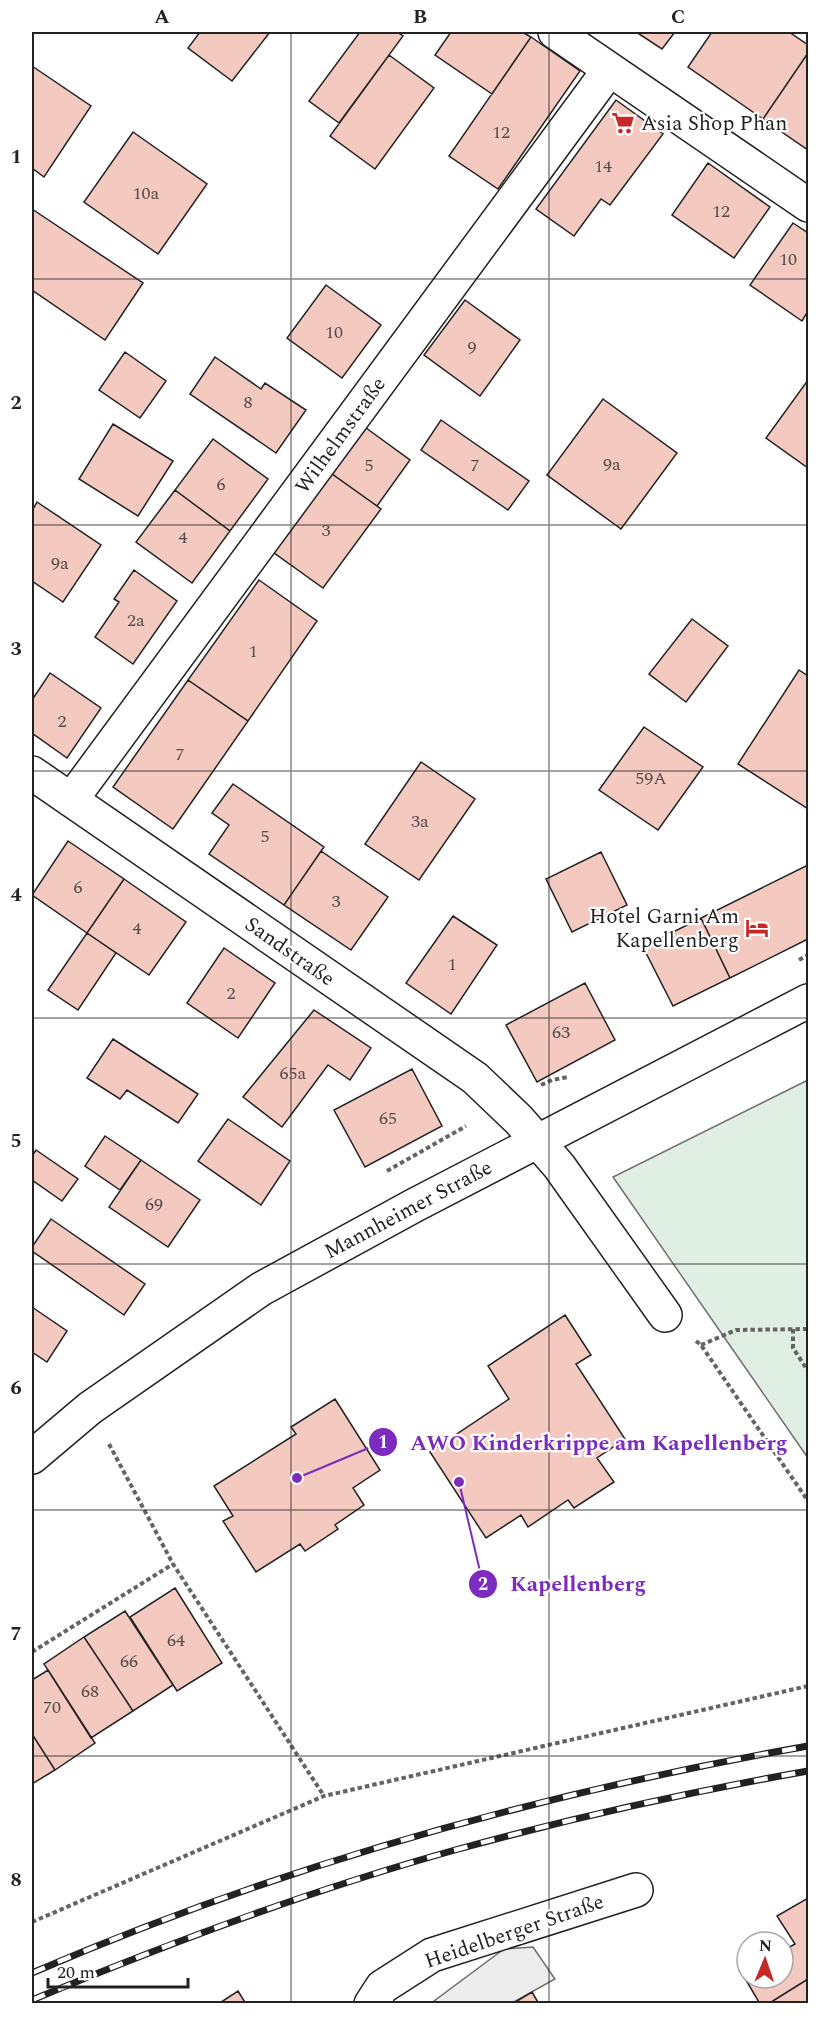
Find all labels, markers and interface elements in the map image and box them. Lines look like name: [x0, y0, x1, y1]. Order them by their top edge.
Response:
text: A: [154, 2, 170, 32]
text: B: [413, 2, 427, 32]
text: C: [671, 2, 685, 32]
place label: Asia Shop Phan: [641, 108, 788, 140]
supermarket icon: Asia Shop Phan: [610, 110, 636, 136]
house number: 12: [492, 119, 510, 146]
text: 1: [10, 142, 22, 172]
house number: 14: [594, 153, 612, 180]
house number: 10a: [133, 180, 160, 207]
house number: 12: [712, 198, 730, 225]
house number: 10: [779, 246, 797, 273]
house number: 10: [325, 319, 343, 346]
house number: 9: [468, 334, 477, 361]
street label: Wilhelmstraße: [287, 370, 394, 501]
text: 2: [10, 388, 22, 418]
house number: 8: [244, 389, 253, 416]
house number: 9a: [603, 451, 621, 478]
house number: 5: [365, 452, 374, 479]
house number: 7: [471, 452, 480, 479]
house number: 6: [217, 471, 226, 498]
house number: 3: [322, 517, 331, 544]
house number: 4: [179, 524, 188, 551]
house number: 9a: [51, 550, 69, 577]
house number: 2a: [127, 607, 145, 634]
text: 3: [10, 634, 22, 664]
house number: 1: [249, 638, 258, 665]
house number: 2: [58, 708, 67, 735]
house number: 7: [176, 741, 185, 768]
house number: 59A: [635, 765, 667, 792]
house number: 3a: [411, 808, 429, 835]
house number: 5: [261, 823, 270, 850]
house number: 6: [74, 874, 83, 901]
text: 4: [10, 880, 22, 910]
house number: 3: [332, 888, 341, 915]
place label: Hotel Garni Am Kapellenberg: [589, 901, 739, 957]
street label: Sandstraße: [238, 909, 341, 995]
house number: 4: [133, 915, 142, 942]
hotel icon: Hotel Garni Am Kapellenberg: [744, 915, 770, 941]
house number: 1: [448, 951, 457, 978]
house number: 2: [227, 980, 236, 1007]
house number: 63: [552, 1019, 570, 1046]
house number: 65a: [280, 1060, 307, 1087]
house number: 65: [379, 1105, 397, 1132]
text: 5: [10, 1126, 22, 1156]
street label: Mannheimer Straße: [319, 1152, 498, 1268]
house number: 69: [145, 1191, 163, 1218]
text: 6: [10, 1373, 22, 1403]
callout: AWO Kinderkrippe am Kapellenberg: [368, 1422, 800, 1462]
text: AWO Kinderkrippe am Kapellenberg: [410, 1427, 788, 1460]
text: 1: [378, 1429, 388, 1456]
callout: Kapellenberg: [468, 1564, 658, 1604]
text: Kapellenberg: [510, 1568, 646, 1601]
text: 2: [478, 1571, 488, 1598]
text: 7: [10, 1619, 22, 1649]
house number: 64: [167, 1627, 185, 1654]
house number: 66: [120, 1648, 138, 1675]
house number: 68: [81, 1678, 99, 1705]
house number: 70: [43, 1694, 61, 1721]
text: 8: [10, 1865, 22, 1895]
street label: Heidelberger Straße: [420, 1886, 608, 1978]
north arrow: [735, 1930, 795, 1990]
text: N: [759, 1934, 772, 1958]
scale bar: [48, 1951, 188, 1989]
text: 20 m: [57, 1959, 95, 1986]

